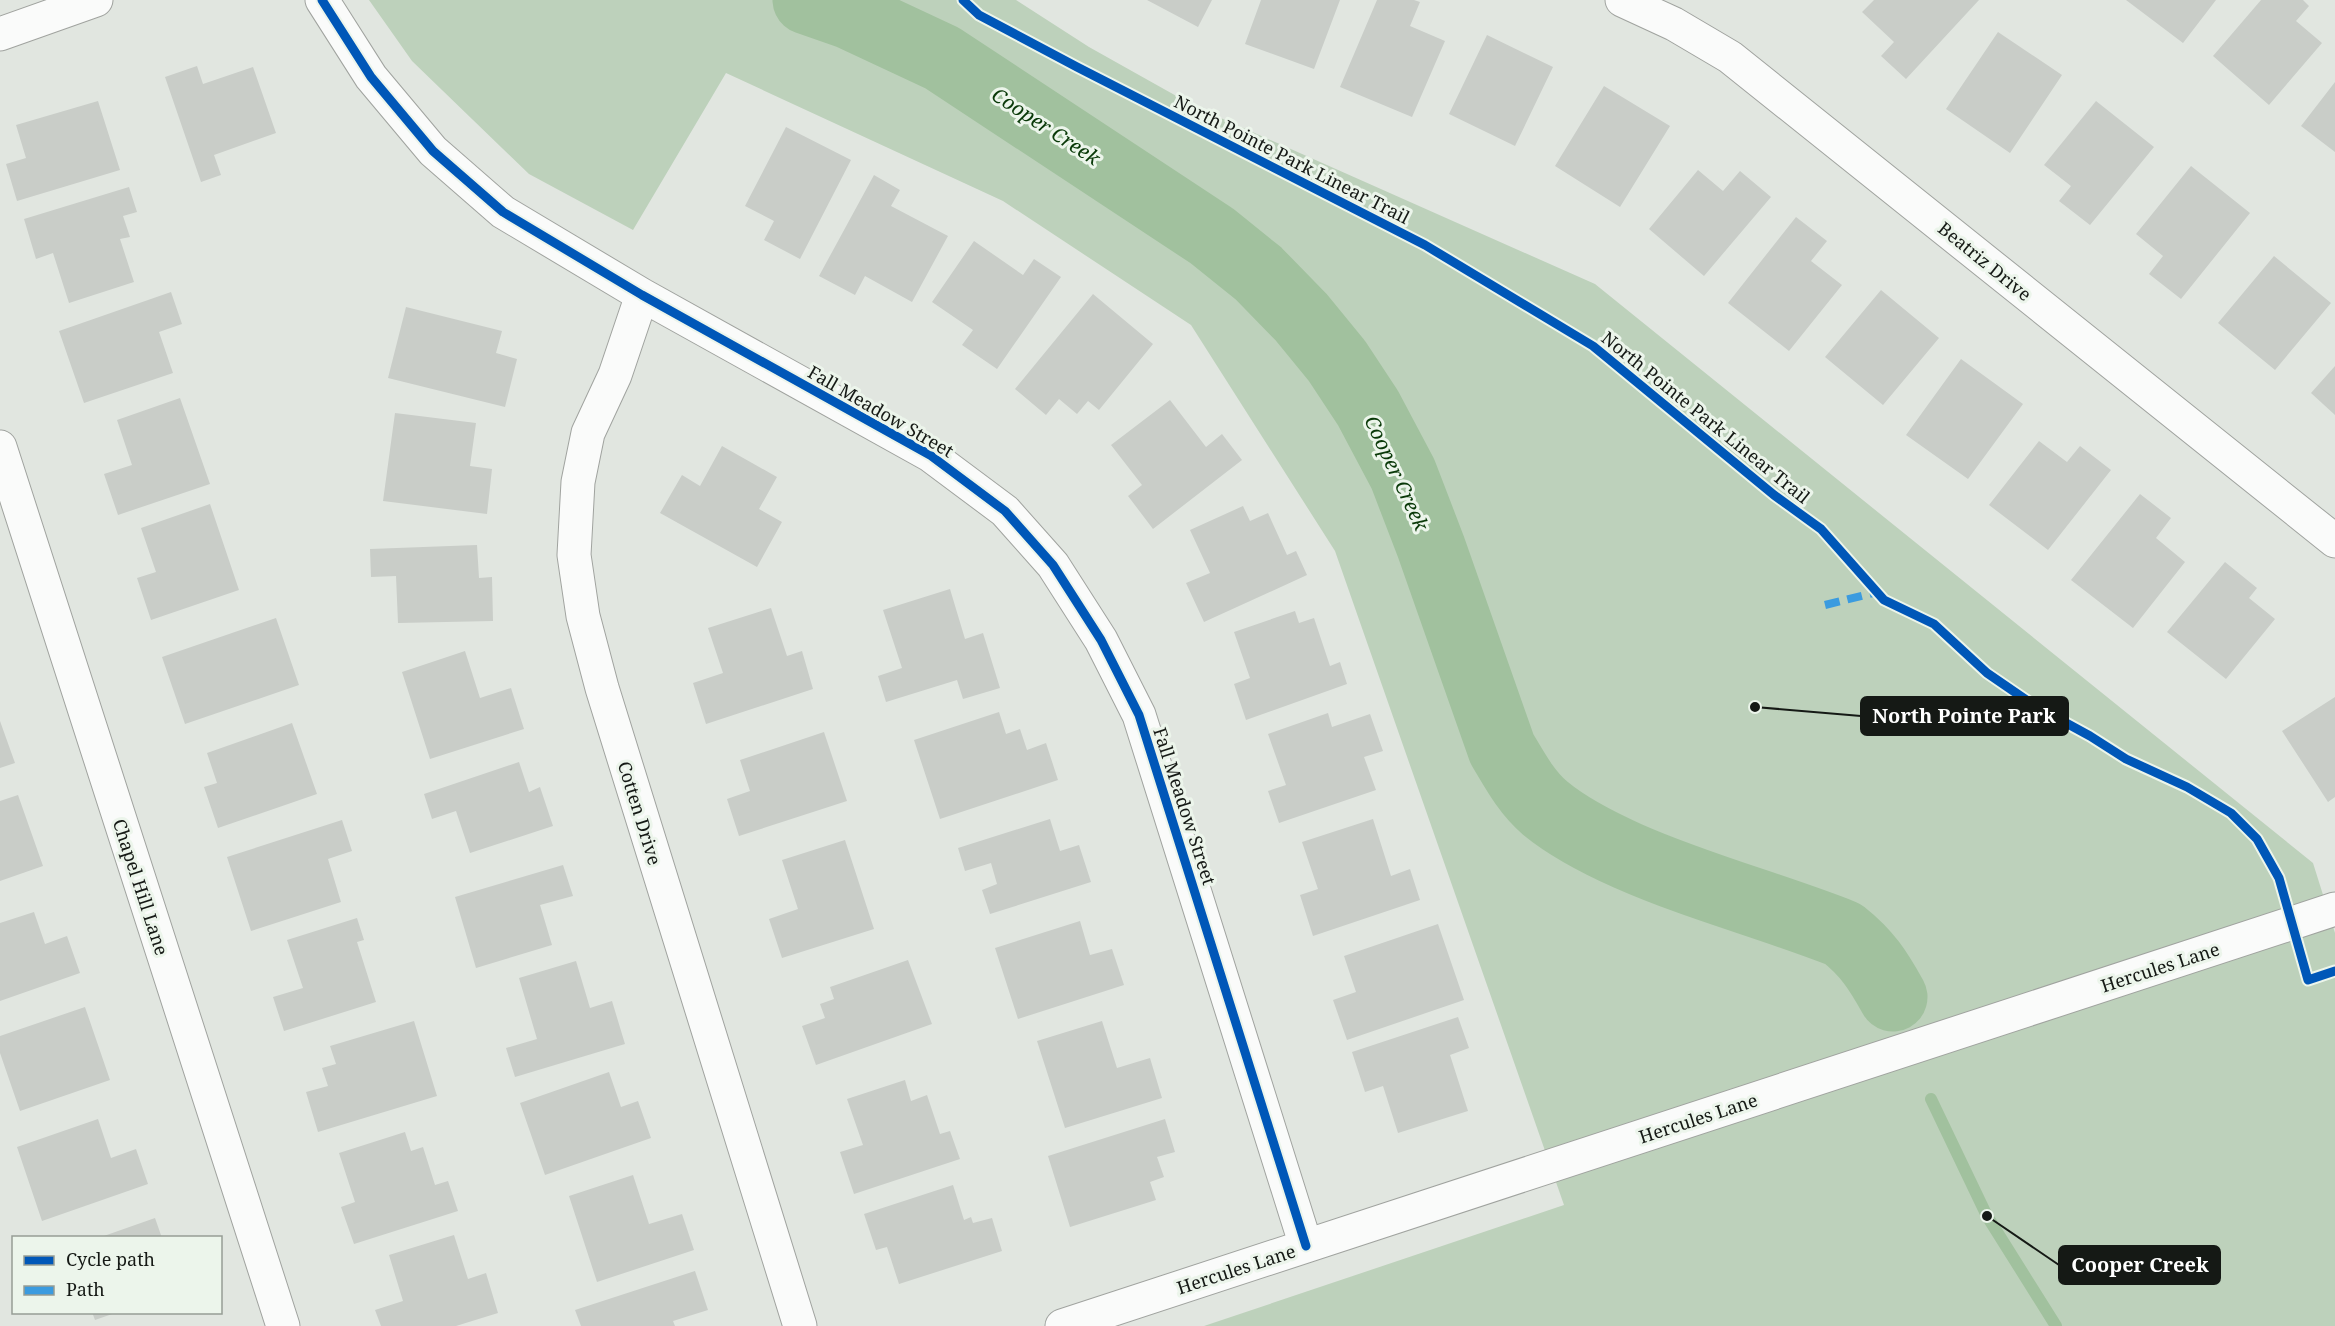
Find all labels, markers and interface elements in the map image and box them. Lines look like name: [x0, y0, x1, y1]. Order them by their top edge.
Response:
water label: Cooper Creek: [987, 81, 1106, 171]
street label: North Pointe Park Linear Trail: [1170, 89, 1414, 229]
street label: Beatriz Drive: [1933, 216, 2037, 306]
street label: North Pointe Park Linear Trail: [1597, 325, 1815, 509]
street label: Fall Meadow Street: [804, 360, 958, 462]
water label: Cooper Creek: [1359, 411, 1436, 535]
callout: North Pointe Park: [1861, 697, 2068, 735]
text: North Pointe Park: [1872, 702, 2056, 729]
street label: Fall Meadow Street: [1148, 724, 1222, 888]
street label: Cotten Drive: [613, 758, 667, 868]
street label: Chapel Hill Lane: [108, 816, 174, 958]
street label: Hercules Lane: [2098, 937, 2222, 997]
street label: Hercules Lane: [1636, 1088, 1760, 1148]
legend: [12, 1236, 222, 1314]
street label: Hercules Lane: [1174, 1239, 1298, 1299]
callout: Cooper Creek: [2059, 1246, 2220, 1284]
text: Cycle path: [66, 1247, 155, 1271]
text: Cooper Creek: [2071, 1251, 2209, 1278]
text: Path: [66, 1277, 105, 1301]

